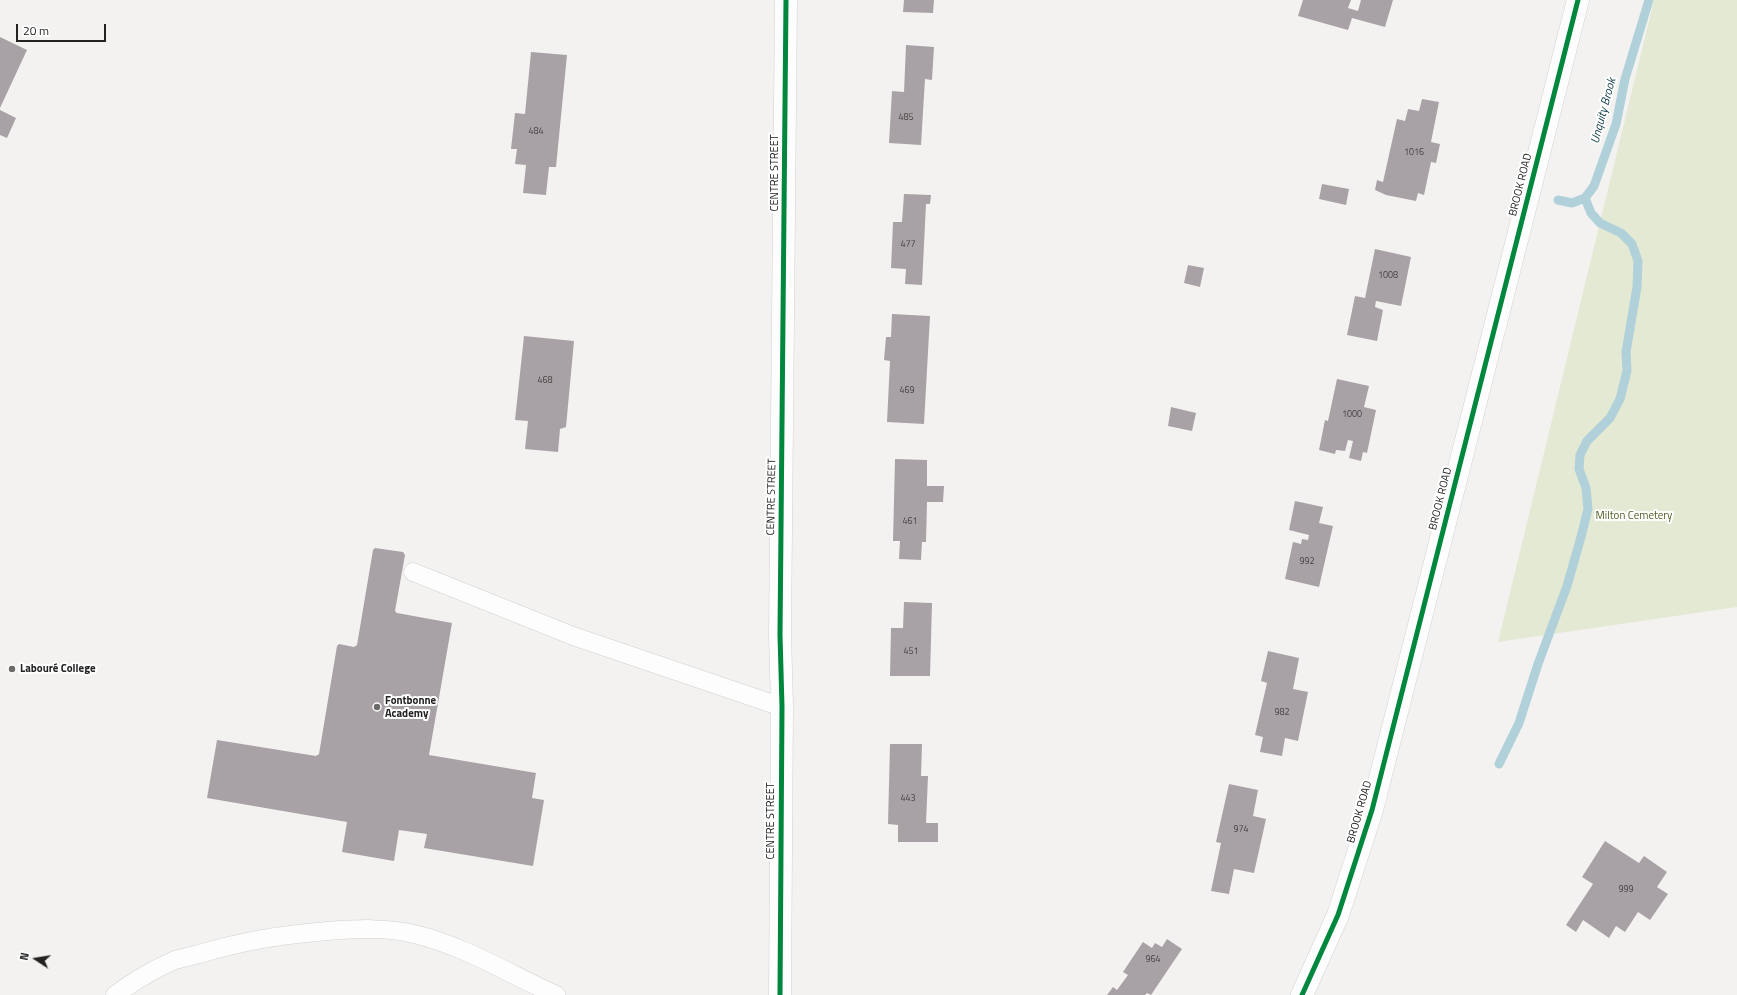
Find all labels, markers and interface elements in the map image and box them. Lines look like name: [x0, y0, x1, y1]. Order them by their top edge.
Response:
scale bar: [18, 16, 108, 42]
text: 20 m: [23, 21, 49, 40]
water label: Unquity Brook: [1588, 77, 1620, 145]
house number: 485: [898, 113, 914, 123]
house number: 484: [528, 127, 544, 137]
street label: CENTRE STREET: [768, 134, 782, 212]
house number: 1016: [1404, 148, 1424, 158]
street label: BROOK ROAD: [1507, 152, 1535, 218]
house number: 477: [900, 240, 916, 250]
house number: 1008: [1378, 271, 1398, 281]
house number: 468: [537, 376, 553, 386]
house number: 469: [899, 386, 915, 396]
house number: 1000: [1342, 410, 1362, 420]
street label: CENTRE STREET: [765, 458, 779, 536]
street label: BROOK ROAD: [1427, 466, 1455, 532]
park label: Milton Cemetery: [1596, 509, 1672, 523]
house number: 461: [902, 517, 918, 527]
house number: 992: [1299, 557, 1315, 567]
house number: 451: [903, 647, 919, 657]
place label: Labouré College: [20, 662, 96, 676]
marker: Labouré College: [7, 664, 17, 674]
place label: Fontbonne Academy: [385, 694, 436, 720]
marker: Fontbonne Academy: [372, 702, 382, 712]
house number: 982: [1274, 708, 1290, 718]
street label: BROOK ROAD: [1345, 779, 1375, 845]
street label: CENTRE STREET: [764, 782, 778, 860]
house number: 443: [900, 794, 916, 804]
house number: 974: [1233, 825, 1249, 835]
house number: 999: [1618, 885, 1634, 895]
north arrow: [16, 939, 56, 979]
text: N: [16, 951, 33, 962]
house number: 964: [1145, 955, 1161, 965]

